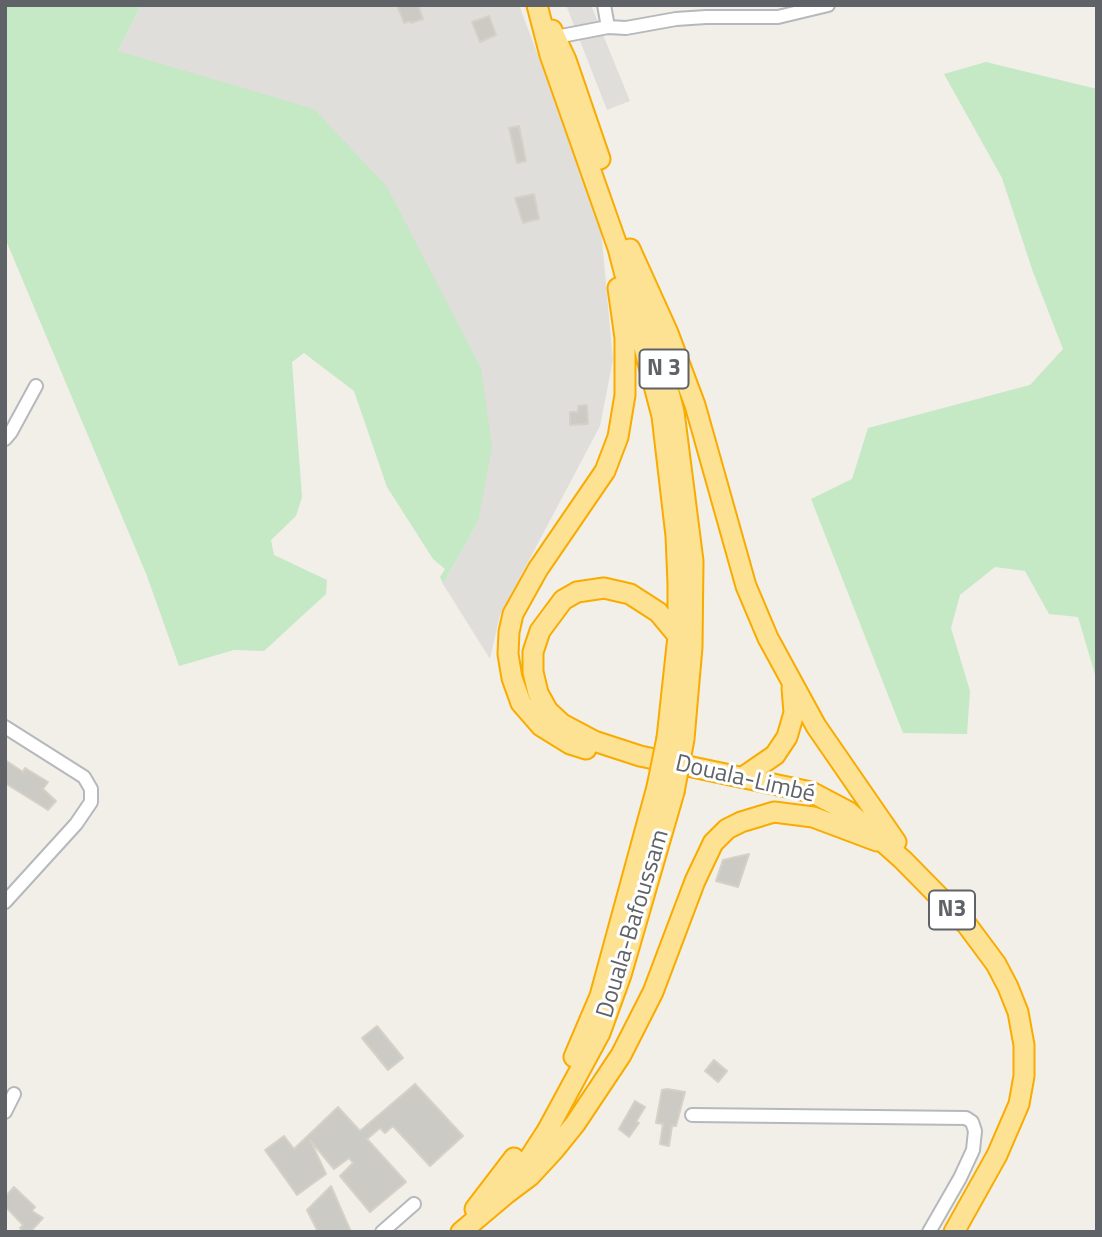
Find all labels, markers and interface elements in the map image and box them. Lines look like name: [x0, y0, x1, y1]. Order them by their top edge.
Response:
road number: N 3: [640, 350, 688, 388]
street label: Douala-Limbé: [672, 750, 818, 810]
street label: Douala-Bafoussam: [592, 826, 676, 1022]
road number: N3: [929, 890, 975, 930]

